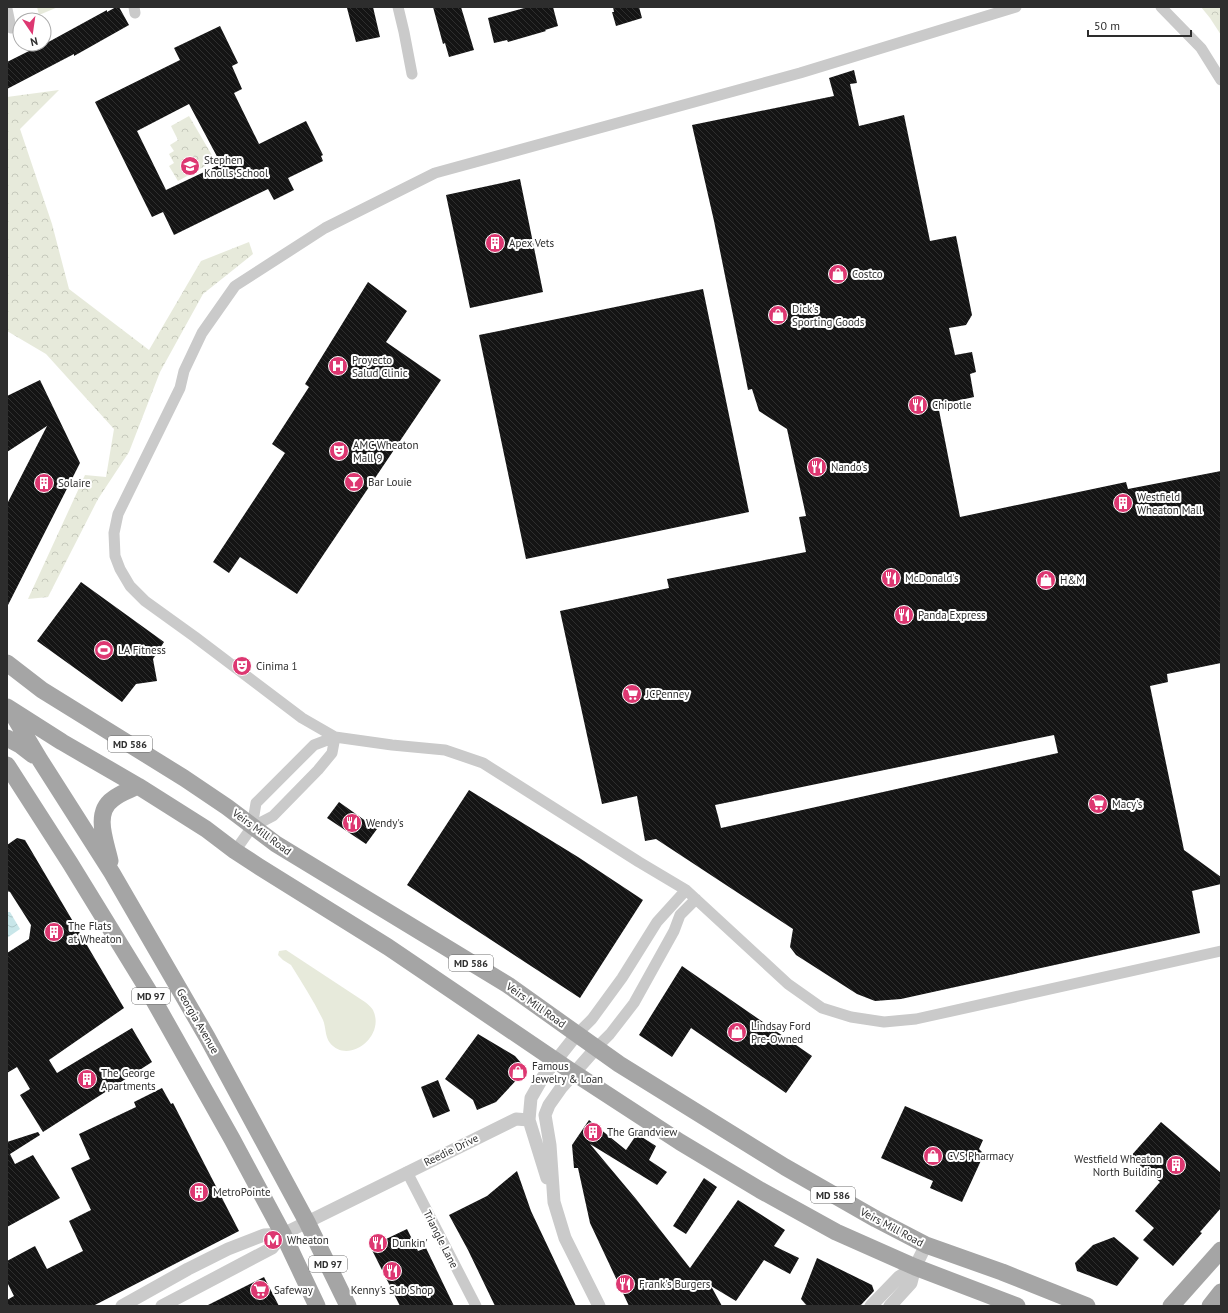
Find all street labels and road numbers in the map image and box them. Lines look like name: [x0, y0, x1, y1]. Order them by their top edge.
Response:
road number: MD 586: [108, 736, 152, 752]
street label: Veirs Mill Road: [229, 805, 294, 858]
road number: MD 586: [449, 955, 493, 971]
street label: Veirs Mill Road: [503, 979, 569, 1031]
street label: Georgia Avenue: [174, 986, 223, 1056]
road number: MD 97: [132, 988, 170, 1004]
street label: Reedie Drive: [421, 1131, 481, 1169]
road number: MD 586: [811, 1187, 855, 1203]
street label: Veirs Mill Road: [857, 1204, 926, 1250]
street label: Triangle Lane: [420, 1208, 462, 1271]
road number: MD 97: [309, 1256, 347, 1272]

